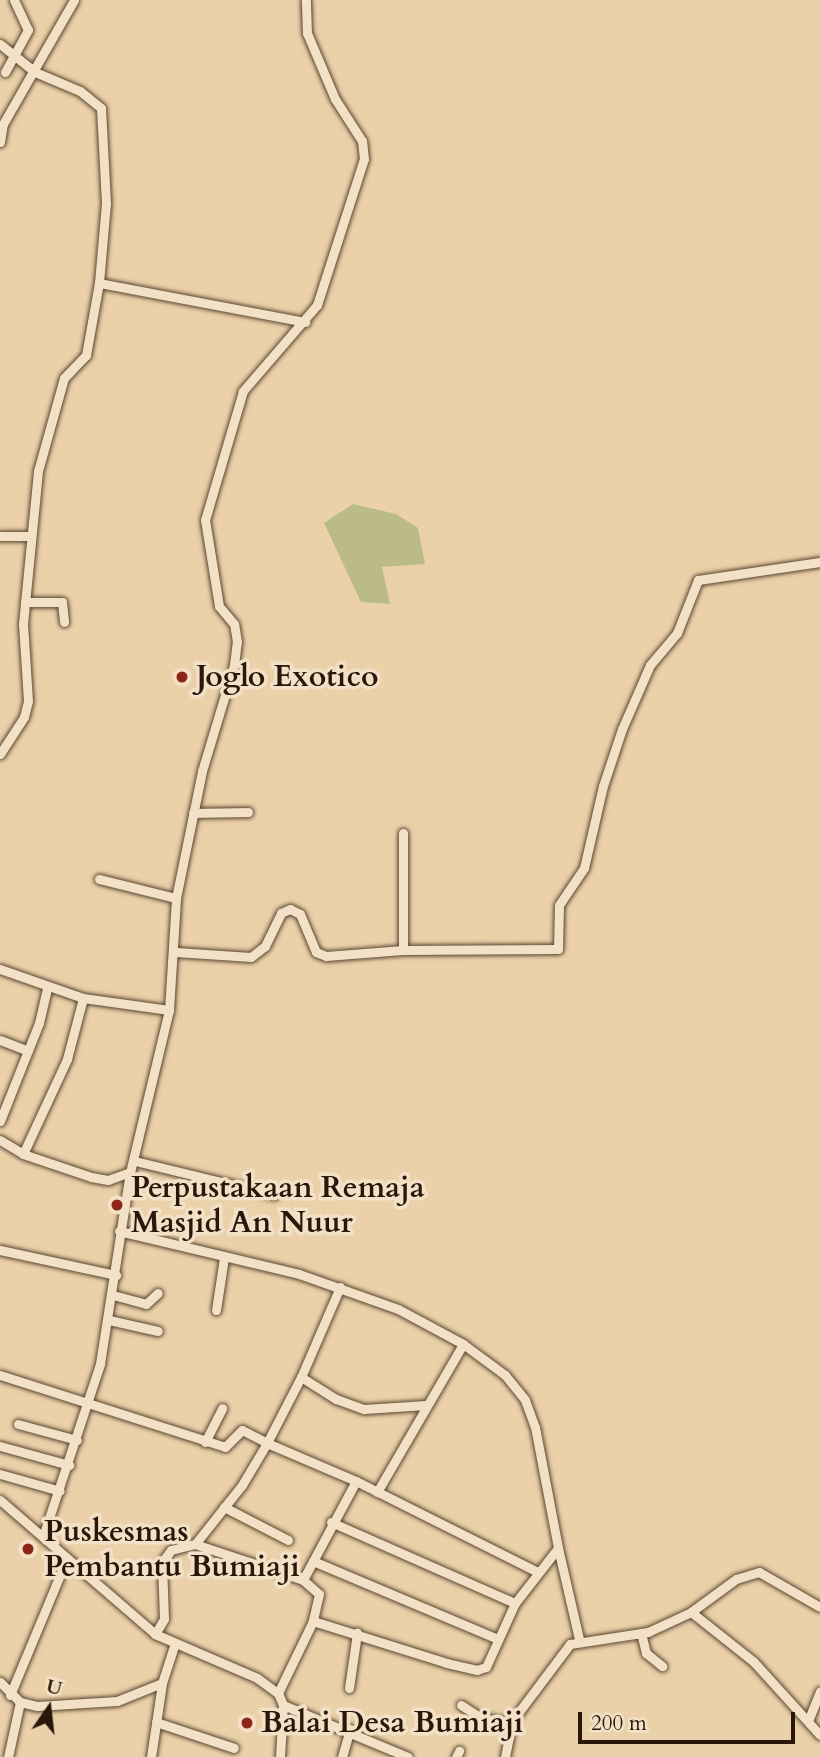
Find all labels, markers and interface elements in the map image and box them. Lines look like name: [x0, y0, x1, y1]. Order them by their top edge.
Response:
place label: Joglo Exotico: [196, 659, 378, 695]
marker: Joglo Exotico: [174, 669, 190, 685]
place label: Perpustakaan Remaja Masjid An Nuur: [131, 1170, 425, 1240]
marker: Perpustakaan Remaja Masjid An Nuur: [109, 1197, 125, 1213]
place label: Puskesmas Pembantu Bumiaji: [44, 1514, 300, 1584]
marker: Puskesmas Pembantu Bumiaji: [18, 1539, 38, 1559]
north arrow: [14, 1673, 84, 1743]
text: U: [43, 1673, 65, 1702]
scale bar: [582, 1698, 799, 1742]
place label: Balai Desa Bumiaji: [261, 1705, 523, 1741]
text: 200 m: [591, 1709, 647, 1738]
marker: Balai Desa Bumiaji: [239, 1715, 255, 1731]

